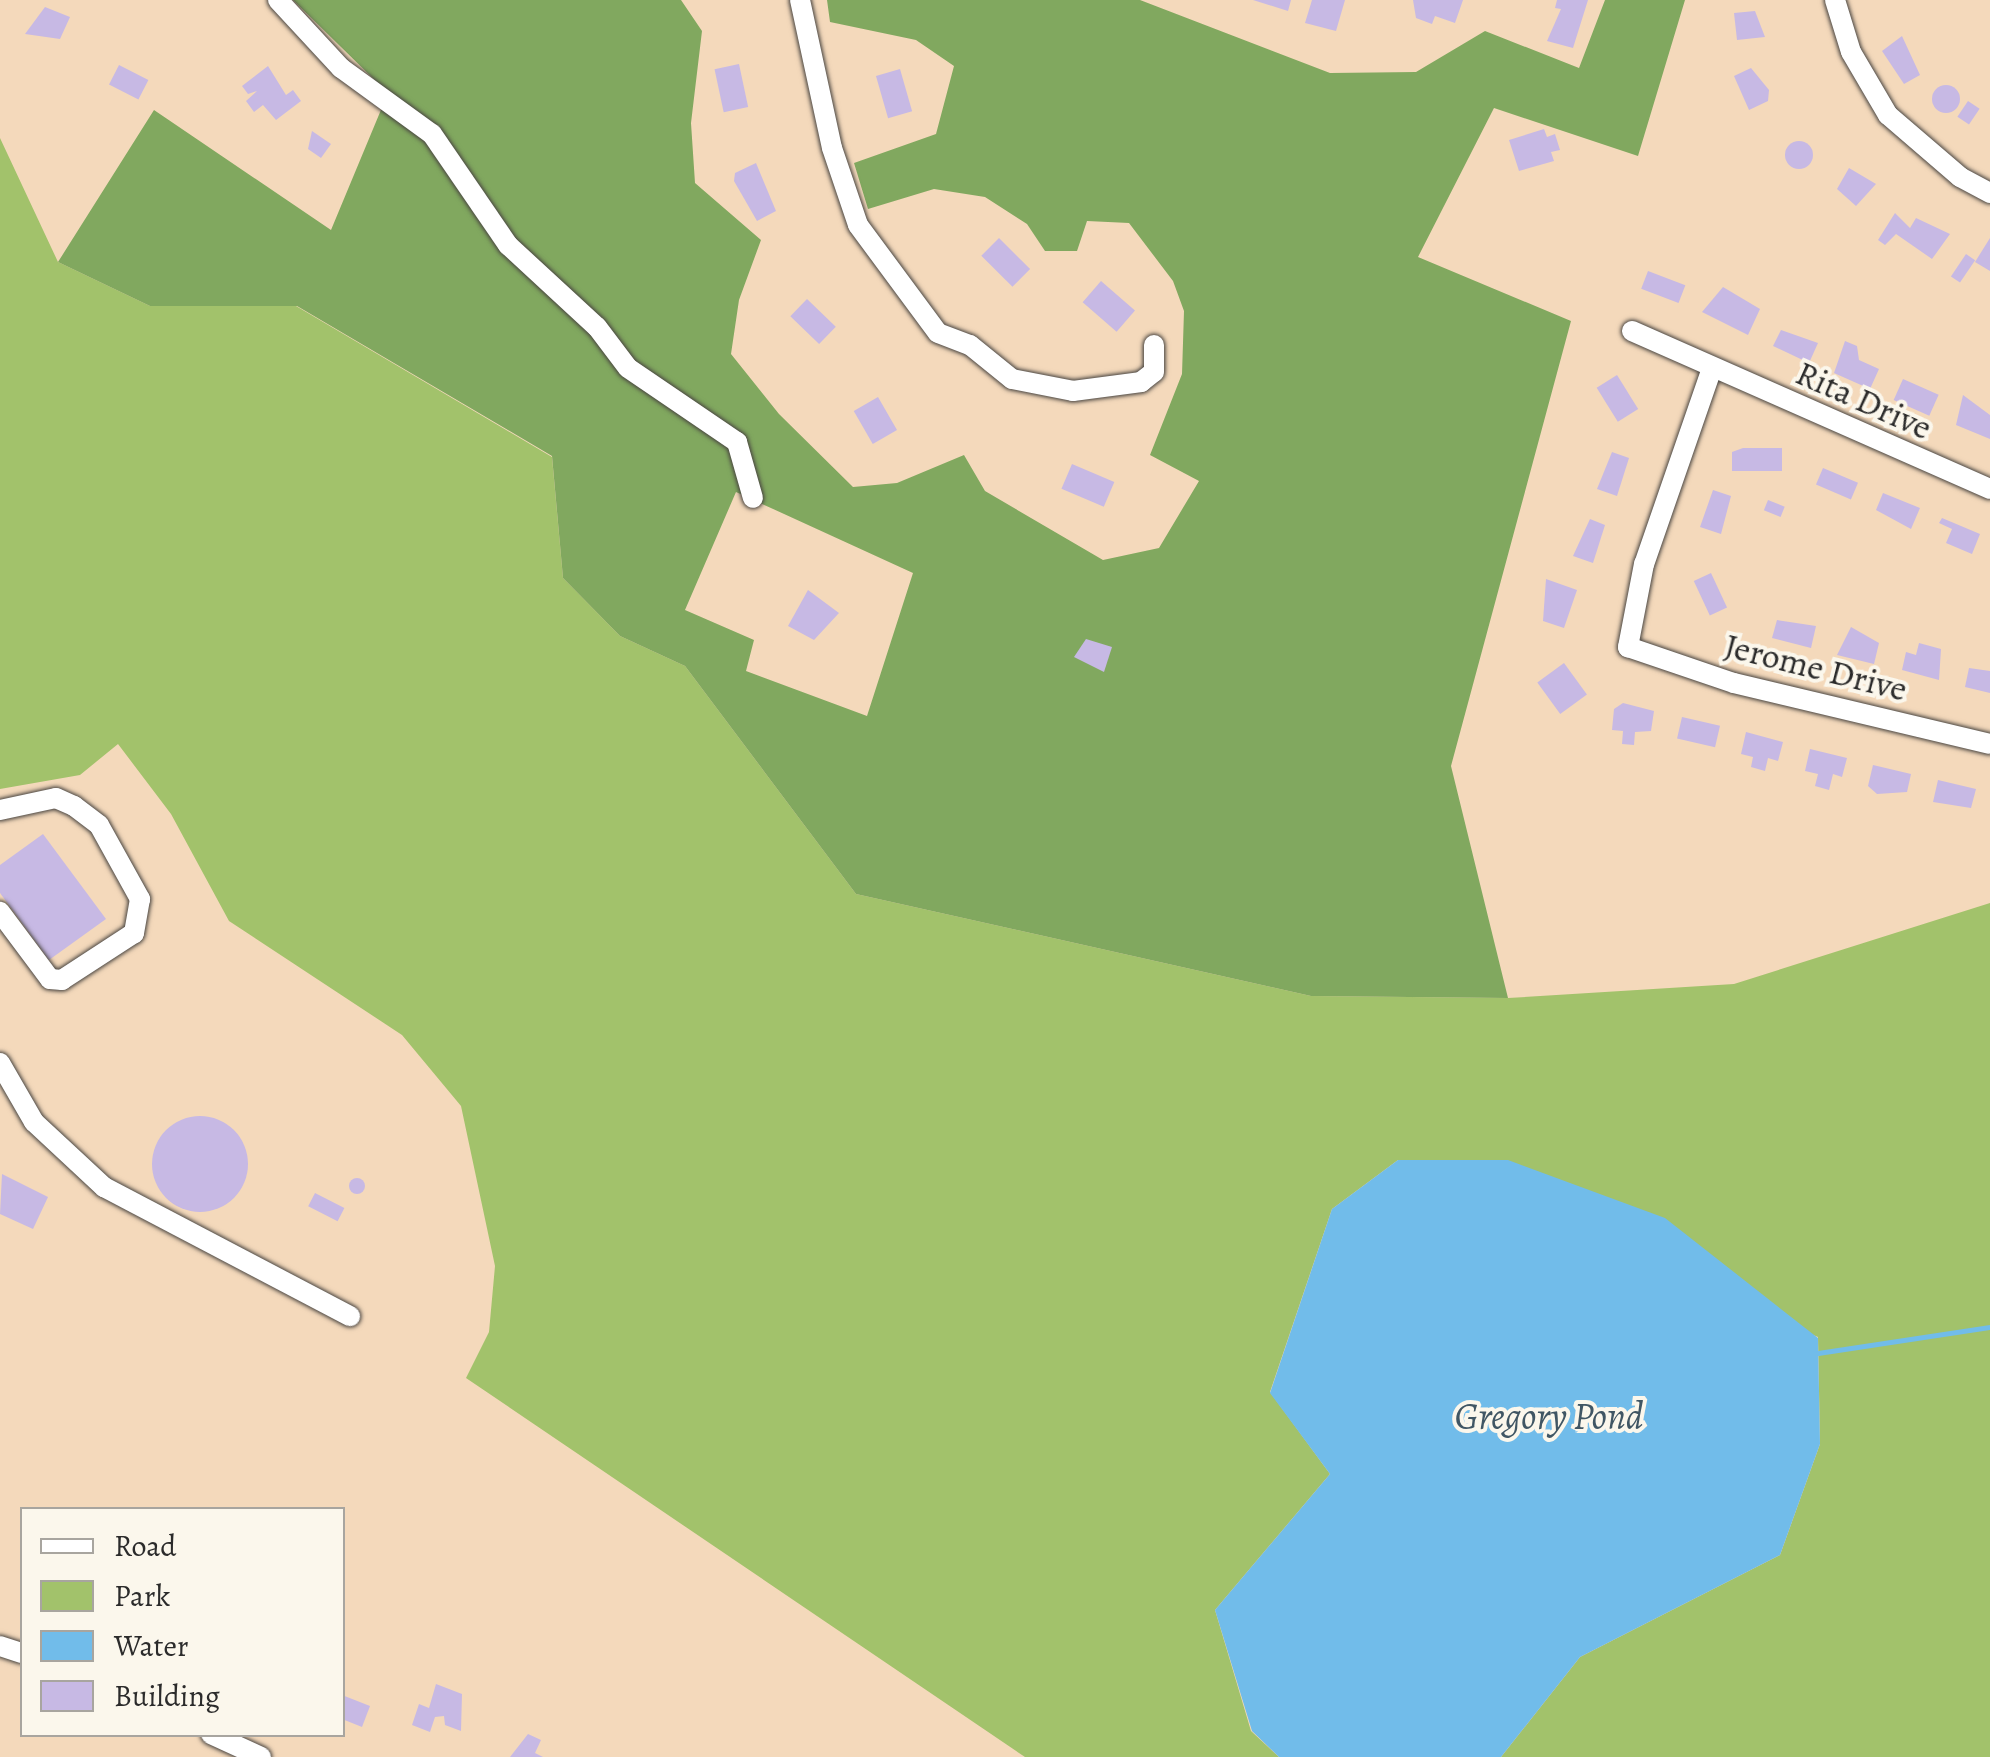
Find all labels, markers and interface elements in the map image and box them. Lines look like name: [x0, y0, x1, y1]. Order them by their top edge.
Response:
street label: Rita Drive: [1790, 351, 1938, 449]
street label: Jerome Drive: [1720, 624, 1912, 710]
water label: Gregory Pond: [1455, 1394, 1643, 1440]
legend: [20, 1507, 345, 1737]
text: Road: [114, 1526, 176, 1566]
text: Park: [114, 1576, 170, 1616]
text: Water: [114, 1626, 188, 1666]
text: Building: [114, 1676, 220, 1716]

